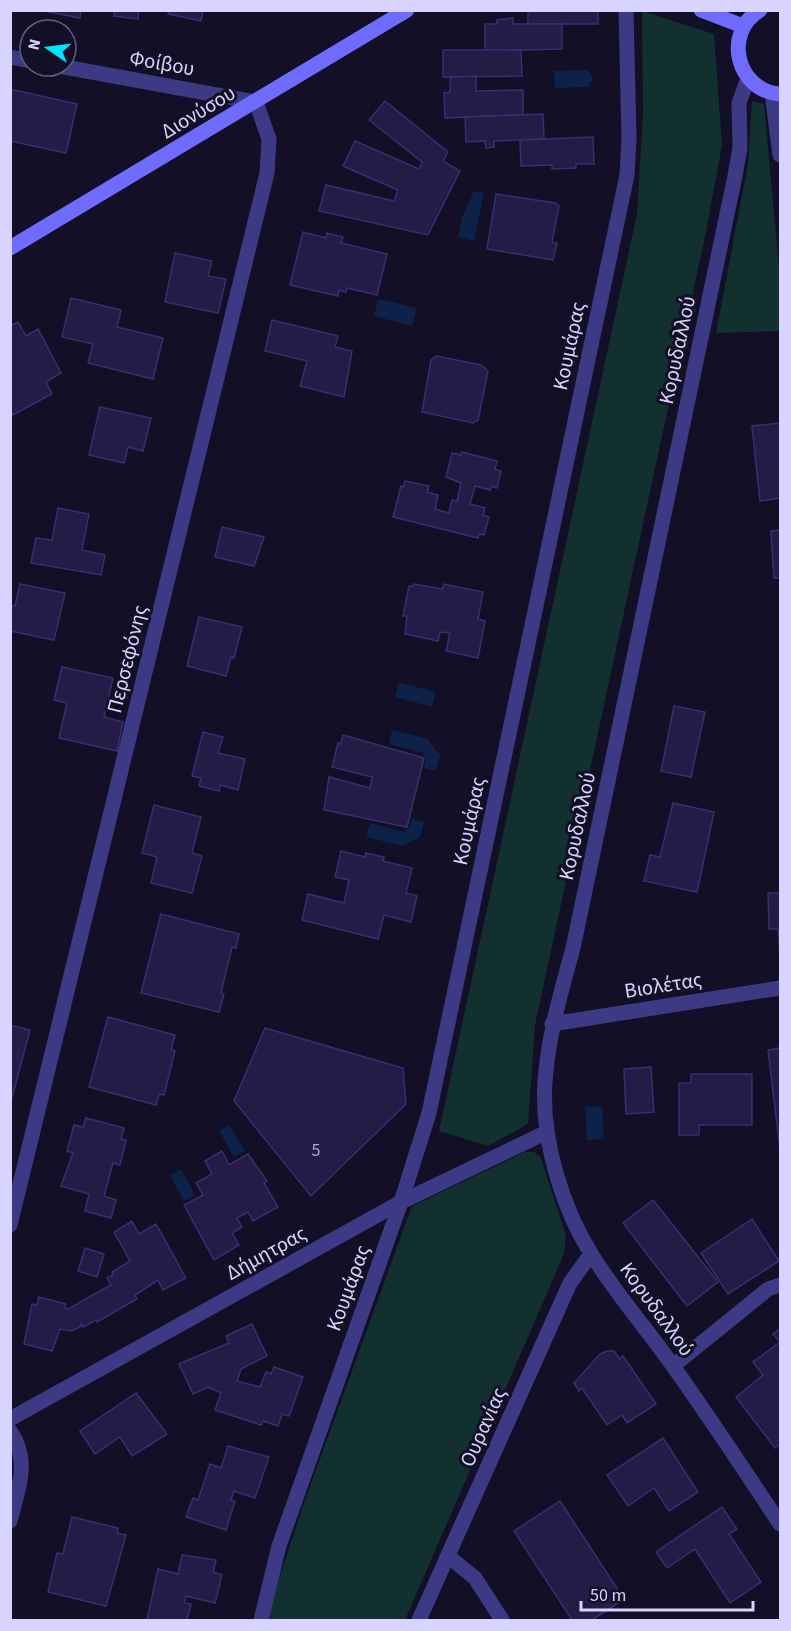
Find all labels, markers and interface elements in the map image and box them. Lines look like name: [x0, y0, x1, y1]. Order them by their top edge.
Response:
north arrow: [18, 18, 78, 78]
text: N: [22, 37, 46, 52]
street label: Φοίβου: [127, 43, 197, 83]
street label: Διονύσου: [155, 78, 241, 146]
street label: Κορυδαλλού: [651, 293, 703, 407]
street label: Κουμάρας: [545, 299, 593, 393]
street label: Περσεφόνης: [99, 602, 155, 716]
street label: Κορυδαλλού: [551, 769, 603, 883]
street label: Κουμάρας: [445, 774, 493, 868]
street label: Βιολέτας: [622, 964, 704, 1006]
house number: 5: [312, 1138, 321, 1163]
street label: Δήμητρας: [220, 1218, 312, 1288]
street label: Κουμάρας: [319, 1241, 377, 1335]
street label: Κορυδαλλού: [613, 1256, 701, 1362]
street label: Ουρανίας: [452, 1383, 514, 1471]
scale bar: [581, 1574, 754, 1612]
text: 50 m: [590, 1583, 626, 1608]

